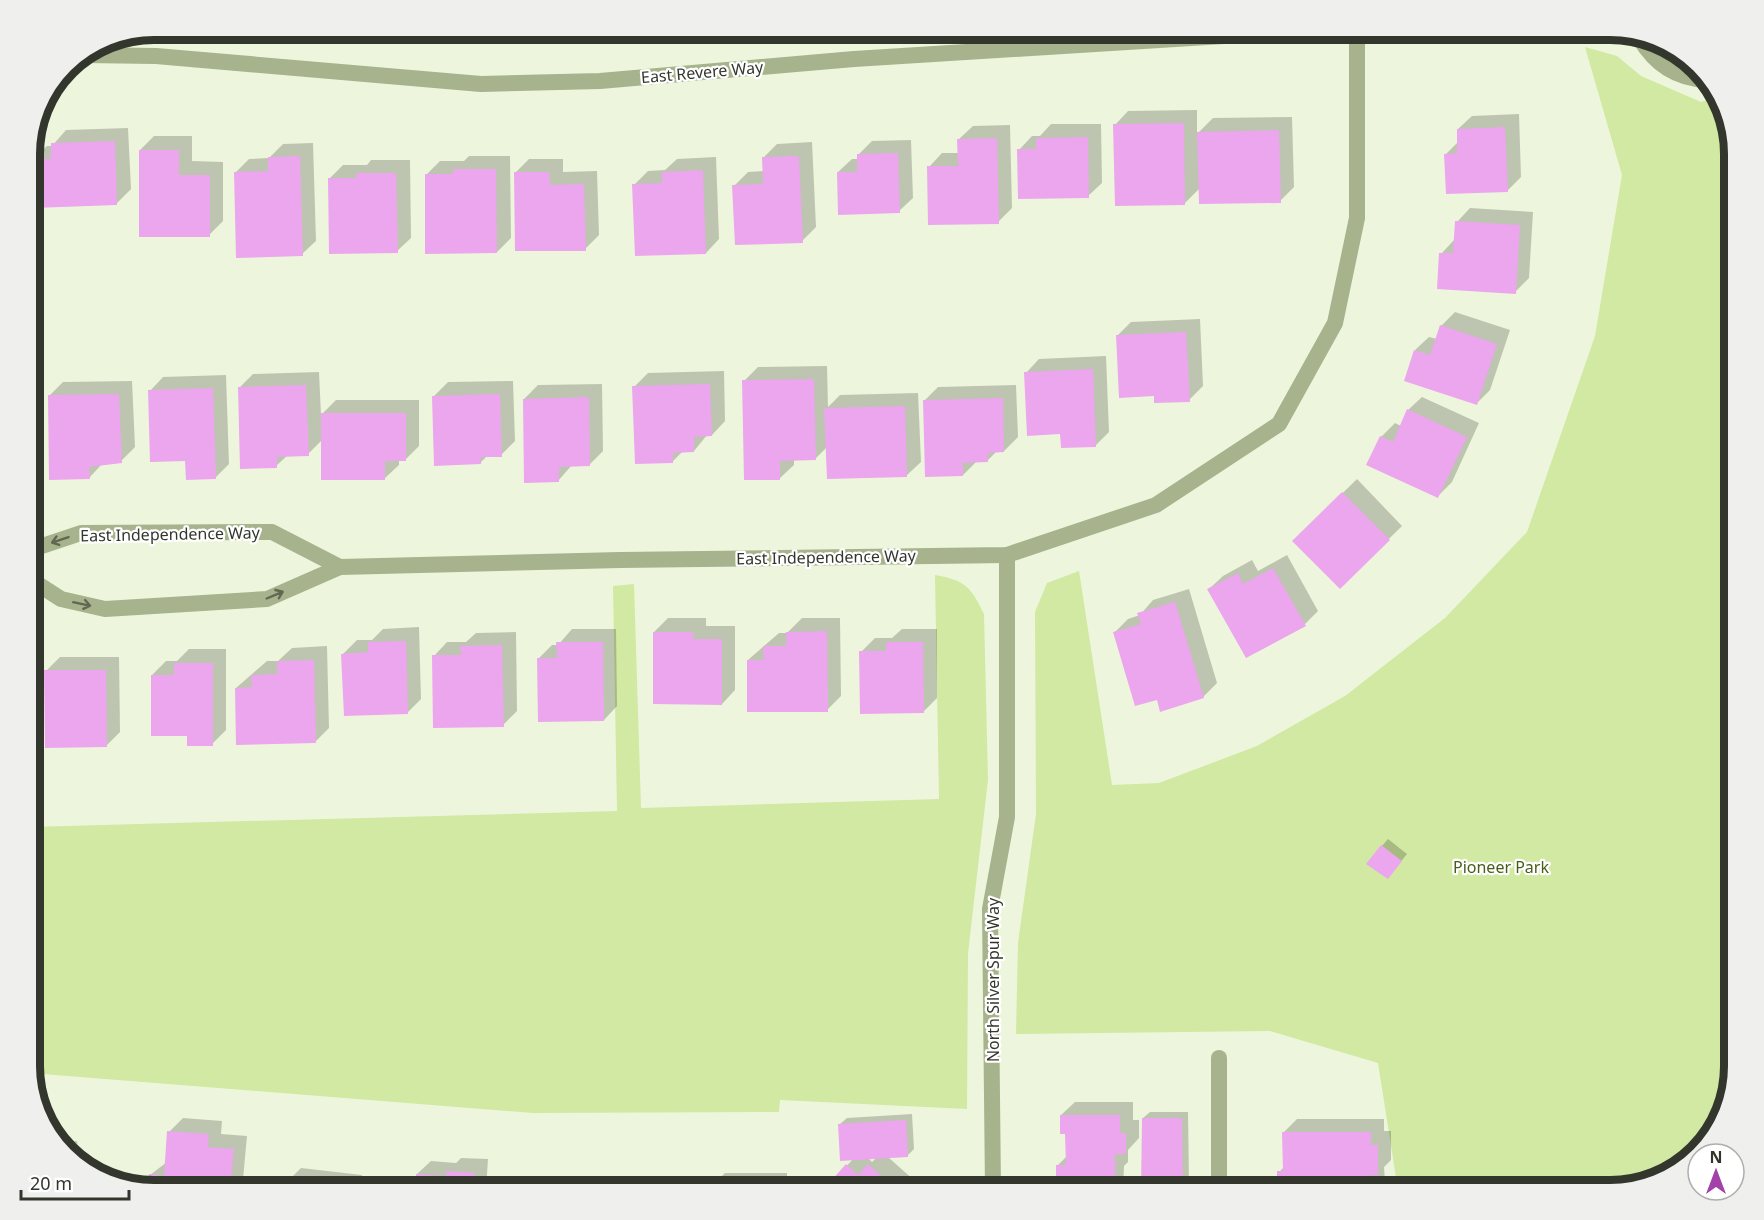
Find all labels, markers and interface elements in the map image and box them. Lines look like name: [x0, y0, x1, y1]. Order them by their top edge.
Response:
street label: East Revere Way: [640, 56, 765, 88]
street label: East Independence Way: [80, 521, 261, 547]
one-way arrow: [51, 535, 70, 546]
street label: East Independence Way: [736, 544, 917, 570]
one-way arrow: [266, 589, 284, 600]
one-way arrow: [72, 599, 91, 610]
park label: Pioneer Park: [1453, 856, 1549, 878]
street label: North Silver Spur Way: [982, 897, 1004, 1062]
north arrow: [1686, 1142, 1746, 1202]
text: N: [1709, 1146, 1723, 1168]
scale bar: [21, 1163, 129, 1201]
text: 20 m: [30, 1171, 72, 1195]

